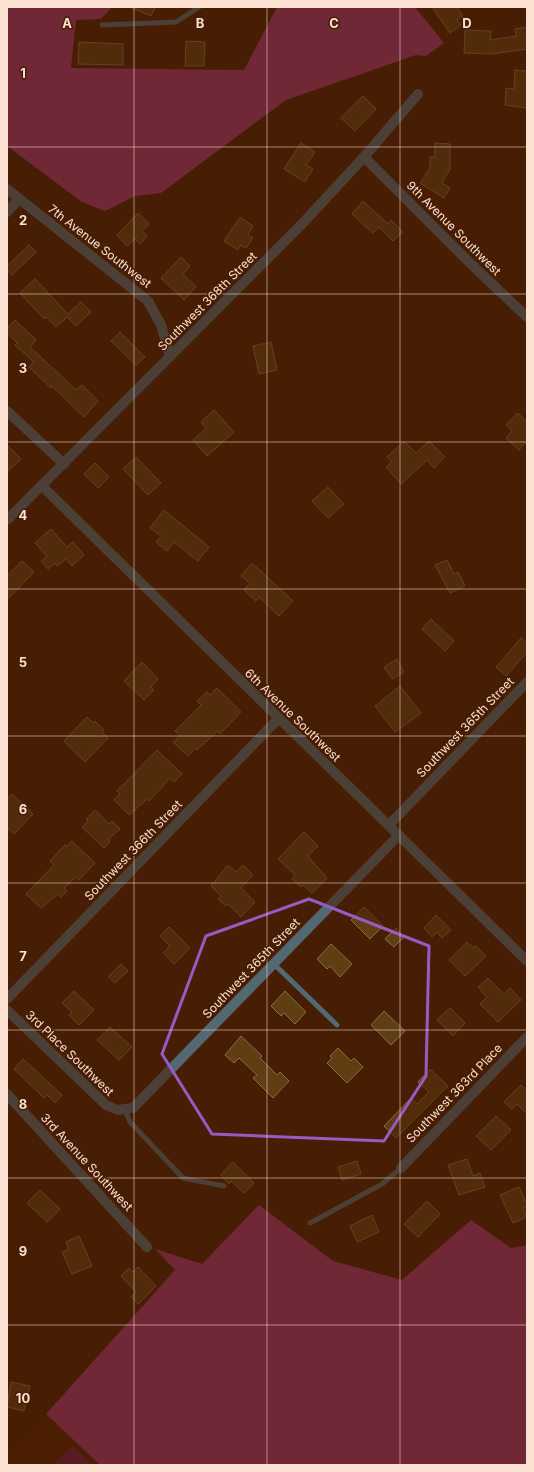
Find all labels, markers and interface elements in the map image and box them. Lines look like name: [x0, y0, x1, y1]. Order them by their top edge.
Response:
text: A: [62, 15, 72, 31]
text: B: [196, 15, 205, 31]
text: C: [329, 15, 339, 31]
text: D: [462, 15, 472, 31]
text: 1: [20, 65, 26, 81]
street label: 9th Avenue Southwest: [404, 178, 504, 278]
street label: 7th Avenue Southwest: [46, 201, 155, 291]
text: 2: [19, 212, 27, 228]
street label: Southwest 368th Street: [154, 248, 260, 354]
text: 3: [19, 360, 27, 376]
text: 4: [19, 507, 28, 523]
text: 5: [19, 654, 27, 670]
street label: 6th Avenue Southwest: [242, 665, 344, 765]
street label: Southwest 365th Street: [413, 674, 517, 780]
street label: Southwest 366th Street: [81, 797, 185, 903]
text: 6: [19, 801, 27, 817]
street label: Southwest 365th Street: [199, 915, 303, 1021]
text: 7: [19, 948, 27, 964]
street label: 3rd Place Southwest: [23, 1007, 117, 1099]
street label: Southwest 363rd Place: [403, 1040, 505, 1146]
text: 8: [19, 1096, 27, 1112]
street label: 3rd Avenue Southwest: [38, 1110, 136, 1214]
text: 9: [19, 1243, 27, 1259]
text: 10: [16, 1390, 30, 1406]

